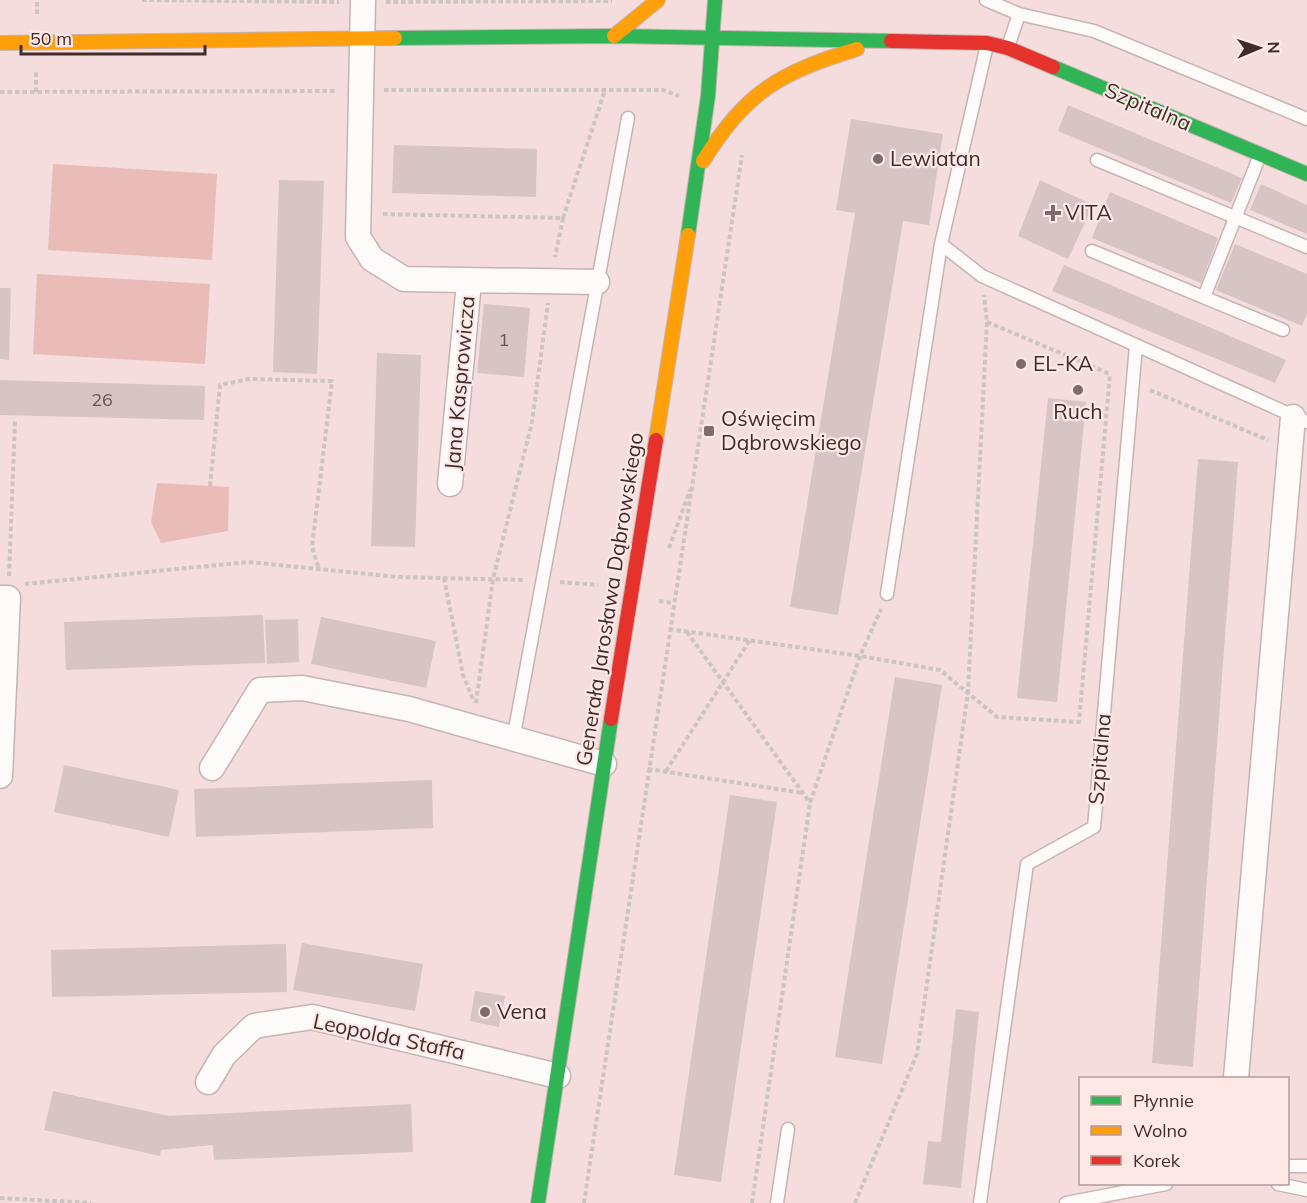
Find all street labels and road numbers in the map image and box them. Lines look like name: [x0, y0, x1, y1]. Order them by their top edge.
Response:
street label: Szpitalna: [1101, 76, 1196, 136]
street label: Jana Kasprowicza: [438, 295, 480, 471]
street label: Generała Jarosława Dąbrowskiego: [570, 430, 648, 767]
street label: Szpitalna: [1082, 712, 1116, 806]
street label: Leopolda Staffa: [311, 1007, 467, 1065]

